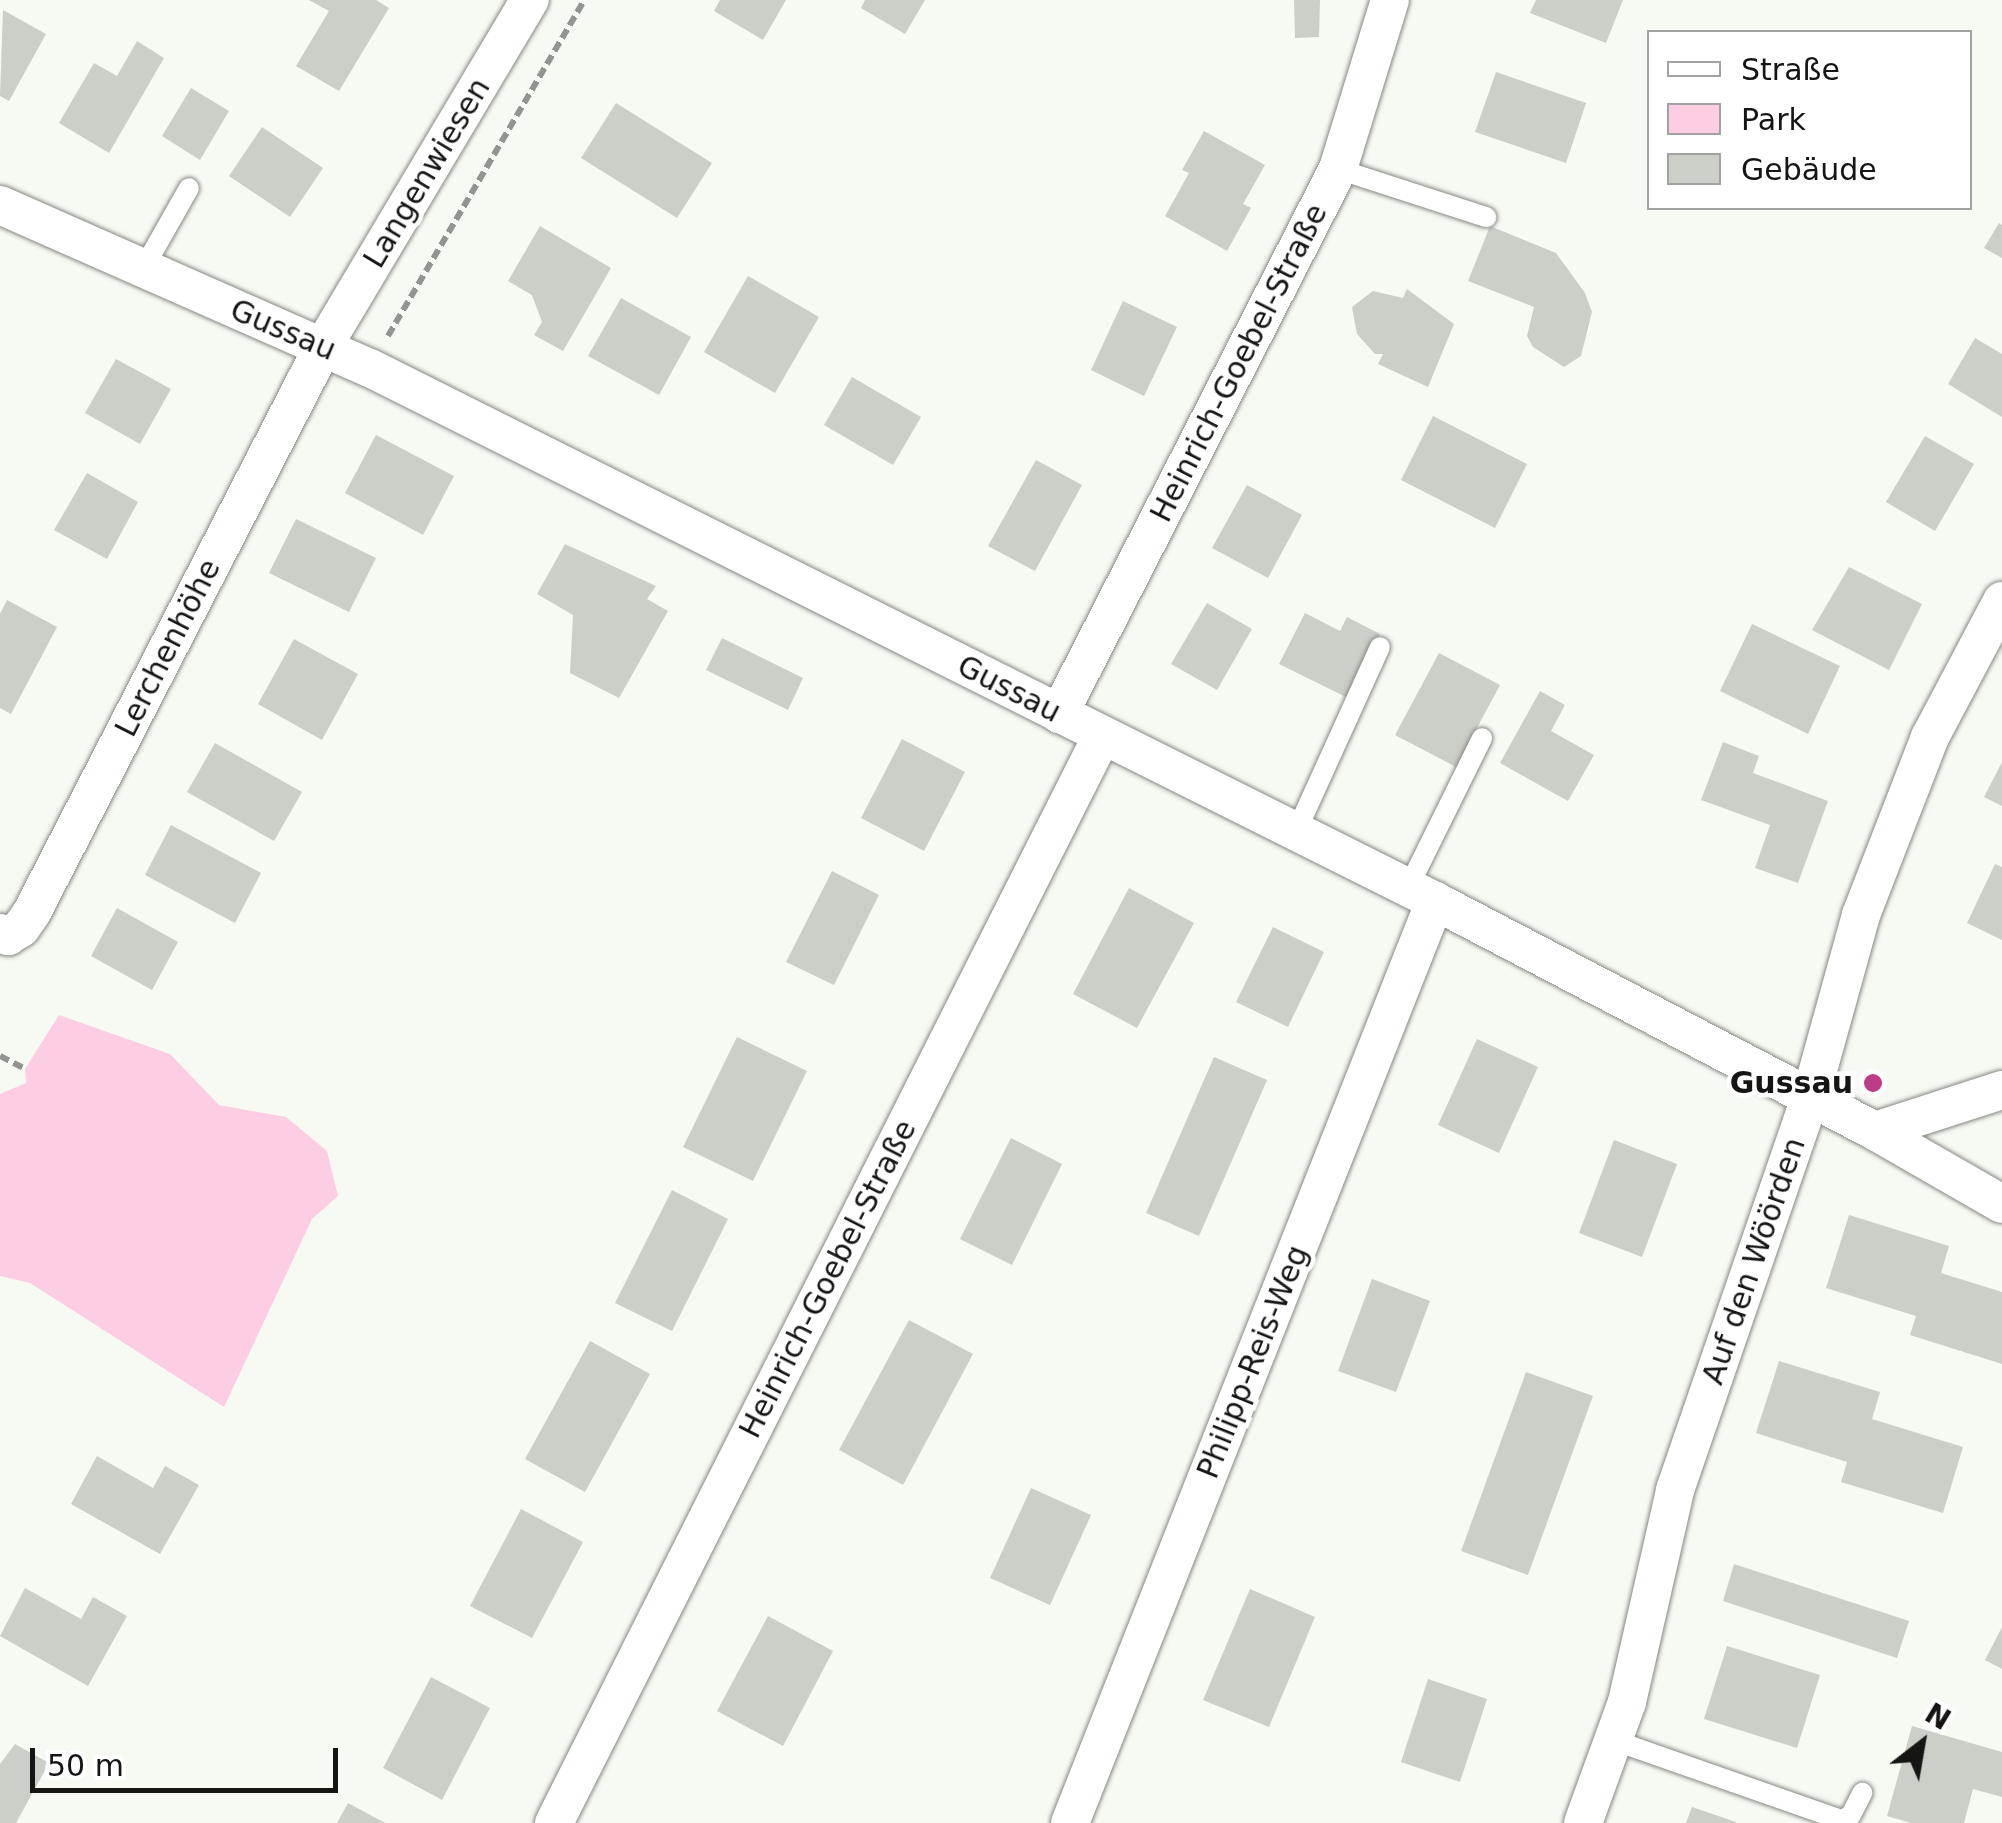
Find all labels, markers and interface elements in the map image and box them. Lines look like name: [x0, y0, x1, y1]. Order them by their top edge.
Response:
legend: [1647, 30, 1972, 210]
text: Straße: [1741, 52, 1840, 87]
street label: Langenwiesen: [356, 72, 498, 274]
text: Park: [1741, 102, 1806, 137]
text: Gebäude: [1741, 152, 1877, 187]
street label: Heinrich-Goebel-Straße: [1143, 198, 1335, 528]
street label: Gussau: [225, 292, 341, 368]
street label: Lerchenhöhe: [108, 553, 228, 743]
street label: Gussau: [951, 648, 1067, 730]
place label: Gussau: [1730, 1065, 1853, 1101]
marker: Gussau: [1862, 1072, 1884, 1094]
street label: Heinrich-Goebel-Straße: [732, 1114, 924, 1444]
street label: Auf den Wöörden: [1695, 1133, 1813, 1389]
street label: Philipp-Reis-Weg: [1190, 1240, 1316, 1484]
north arrow: [1872, 1693, 1972, 1793]
text: N: [1919, 1697, 1956, 1737]
scale bar: [35, 1728, 342, 1790]
text: 50 m: [47, 1748, 124, 1783]

